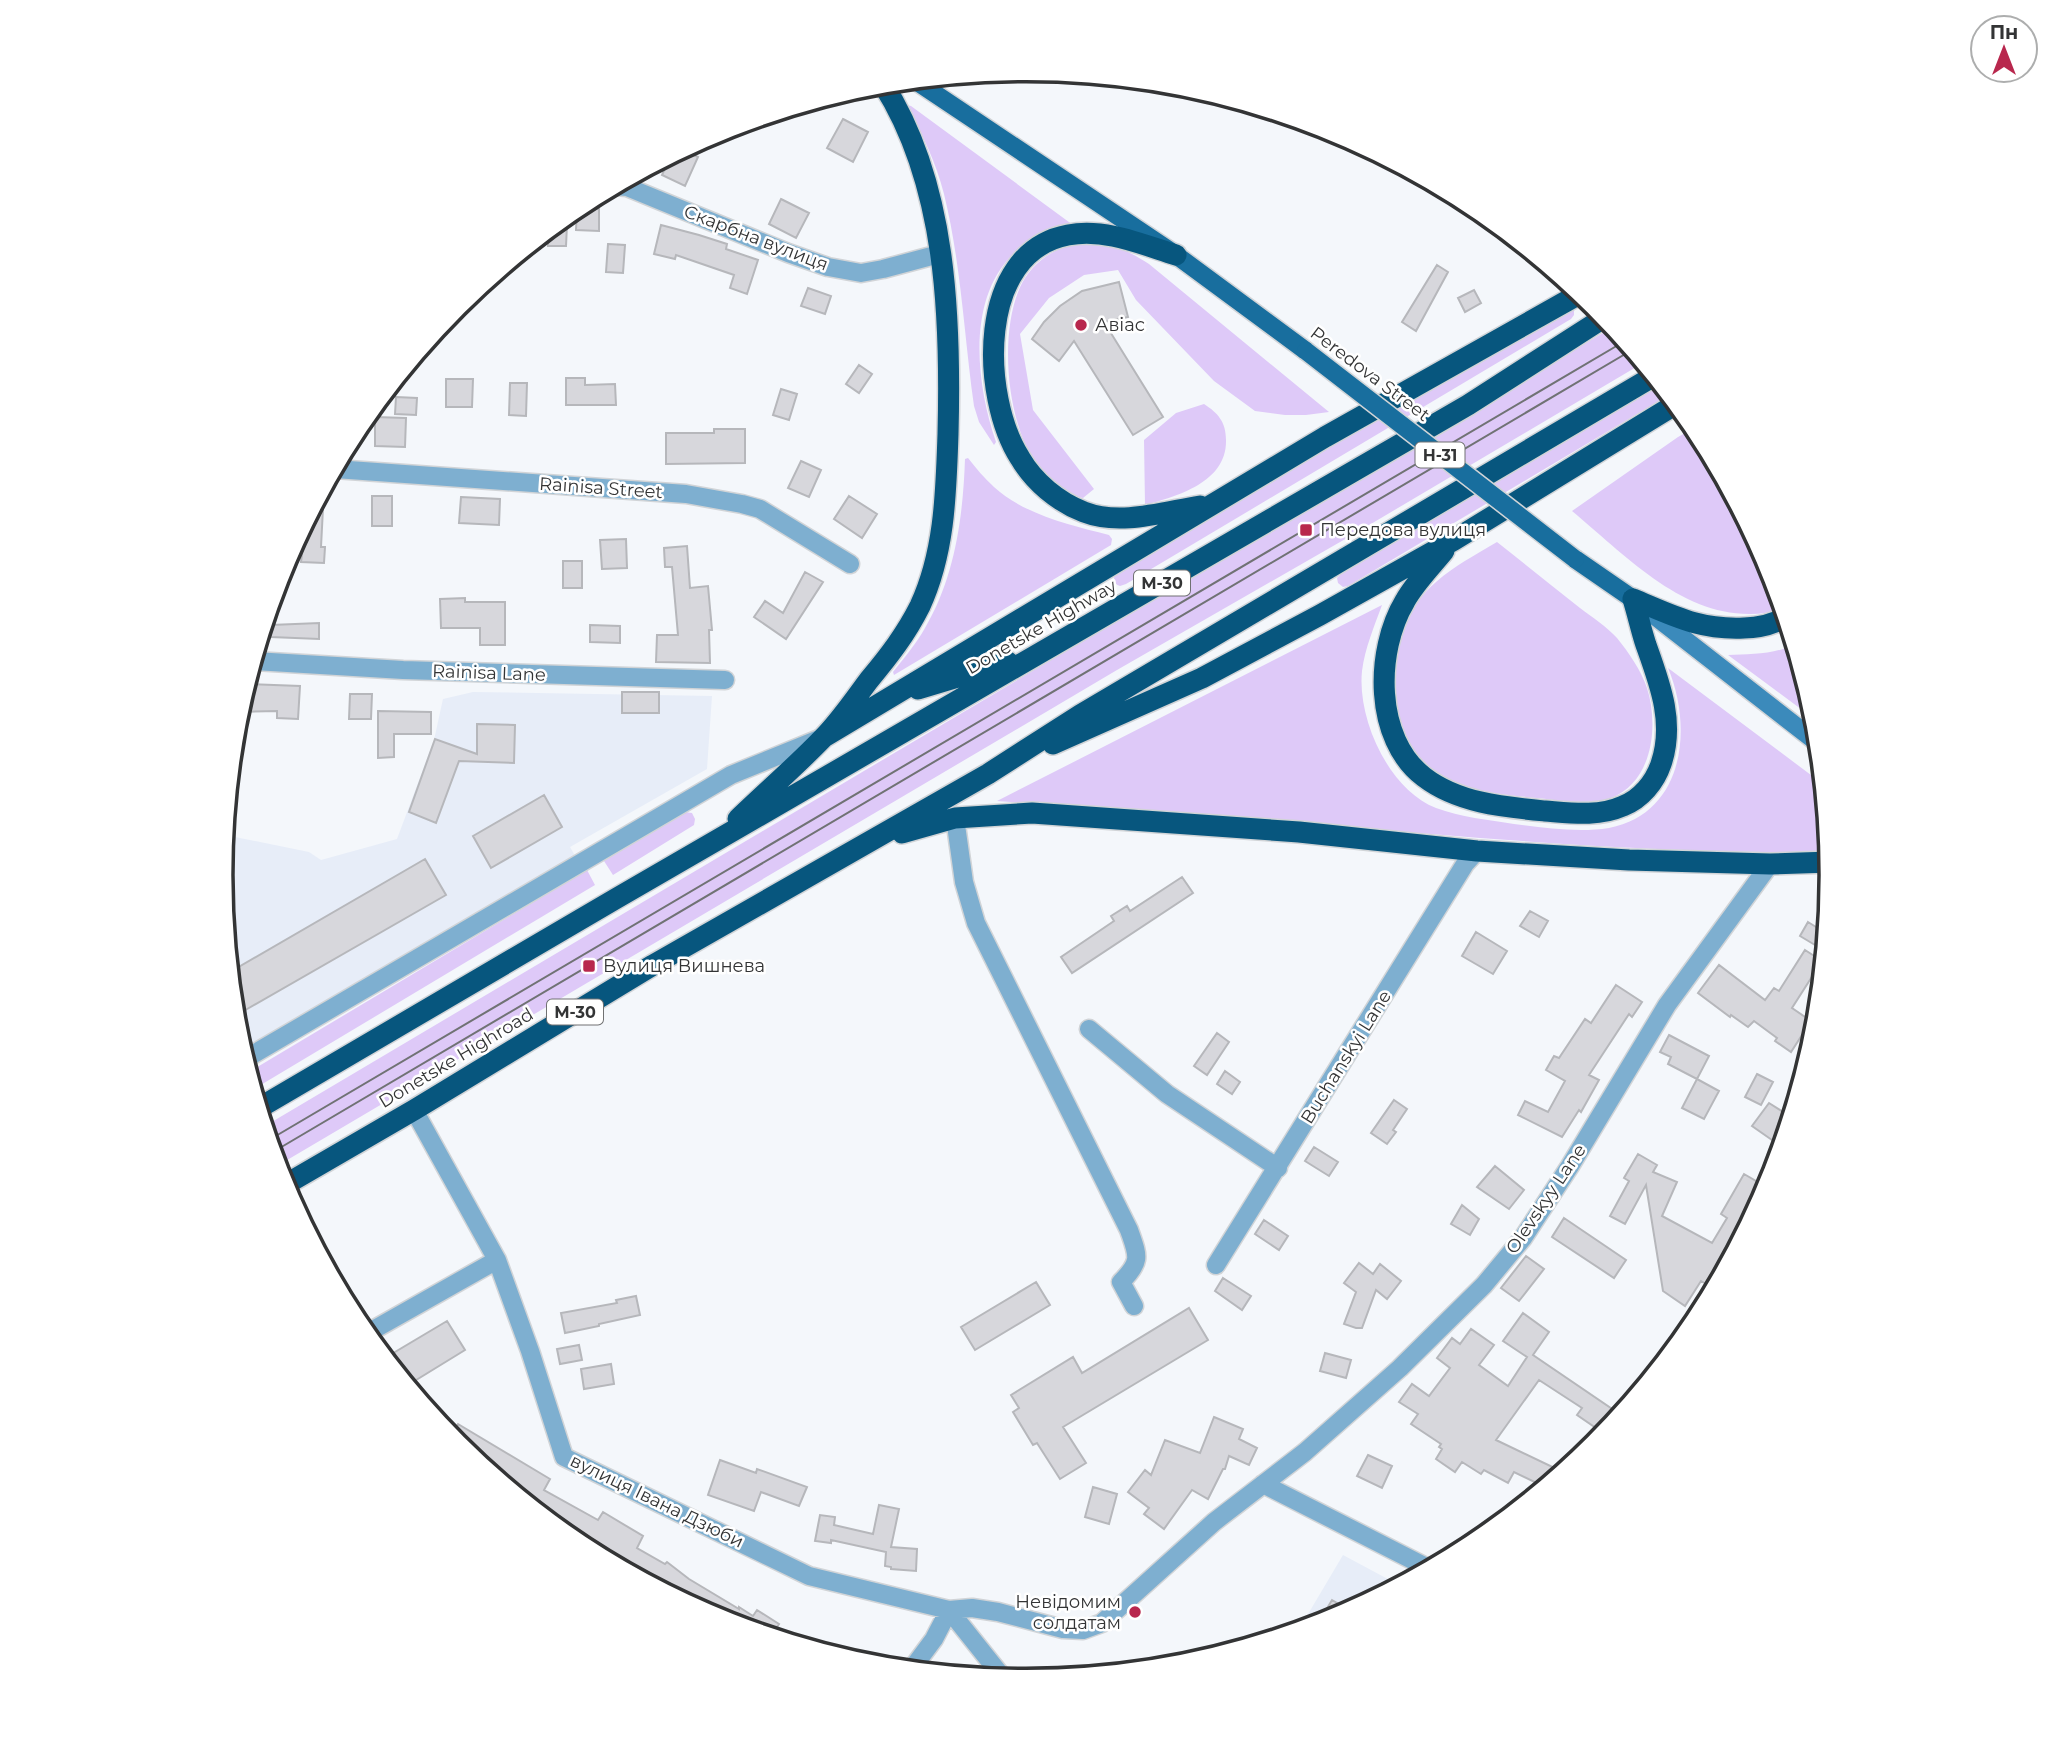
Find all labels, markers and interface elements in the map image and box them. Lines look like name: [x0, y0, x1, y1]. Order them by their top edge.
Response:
north arrow: [1969, 14, 2039, 84]
text: Пн: [1990, 21, 2018, 44]
street label: Скарбна вулиця: [681, 200, 831, 276]
place label: Авіас: [1095, 314, 1145, 336]
marker: Авіас: [1073, 317, 1089, 333]
street label: Peredova Street: [1306, 322, 1434, 426]
road number: Н-31: [1416, 442, 1464, 468]
street label: Rainisa Street: [538, 473, 664, 503]
place label: Передова вулиця: [1320, 519, 1486, 541]
marker: Передова вулиця: [1298, 522, 1314, 538]
road number: М-30: [1134, 570, 1190, 596]
street label: Donetske Highway: [962, 575, 1121, 679]
street label: Rainisa Lane: [432, 660, 546, 686]
place label: Вулиця Вишнева: [603, 955, 765, 977]
marker: Вулиця Вишнева: [581, 958, 597, 974]
street label: Buchanskyi Lane: [1296, 986, 1396, 1128]
road number: М-30: [547, 1000, 603, 1024]
street label: Donetske Highroad: [375, 1003, 537, 1113]
street label: Olevskyy Lane: [1501, 1140, 1591, 1258]
street label: вулиця Івана Дзюби: [567, 1449, 747, 1553]
place label: Невідомим солдатам: [1015, 1591, 1121, 1634]
marker: Невідомим солдатам: [1127, 1604, 1143, 1620]

